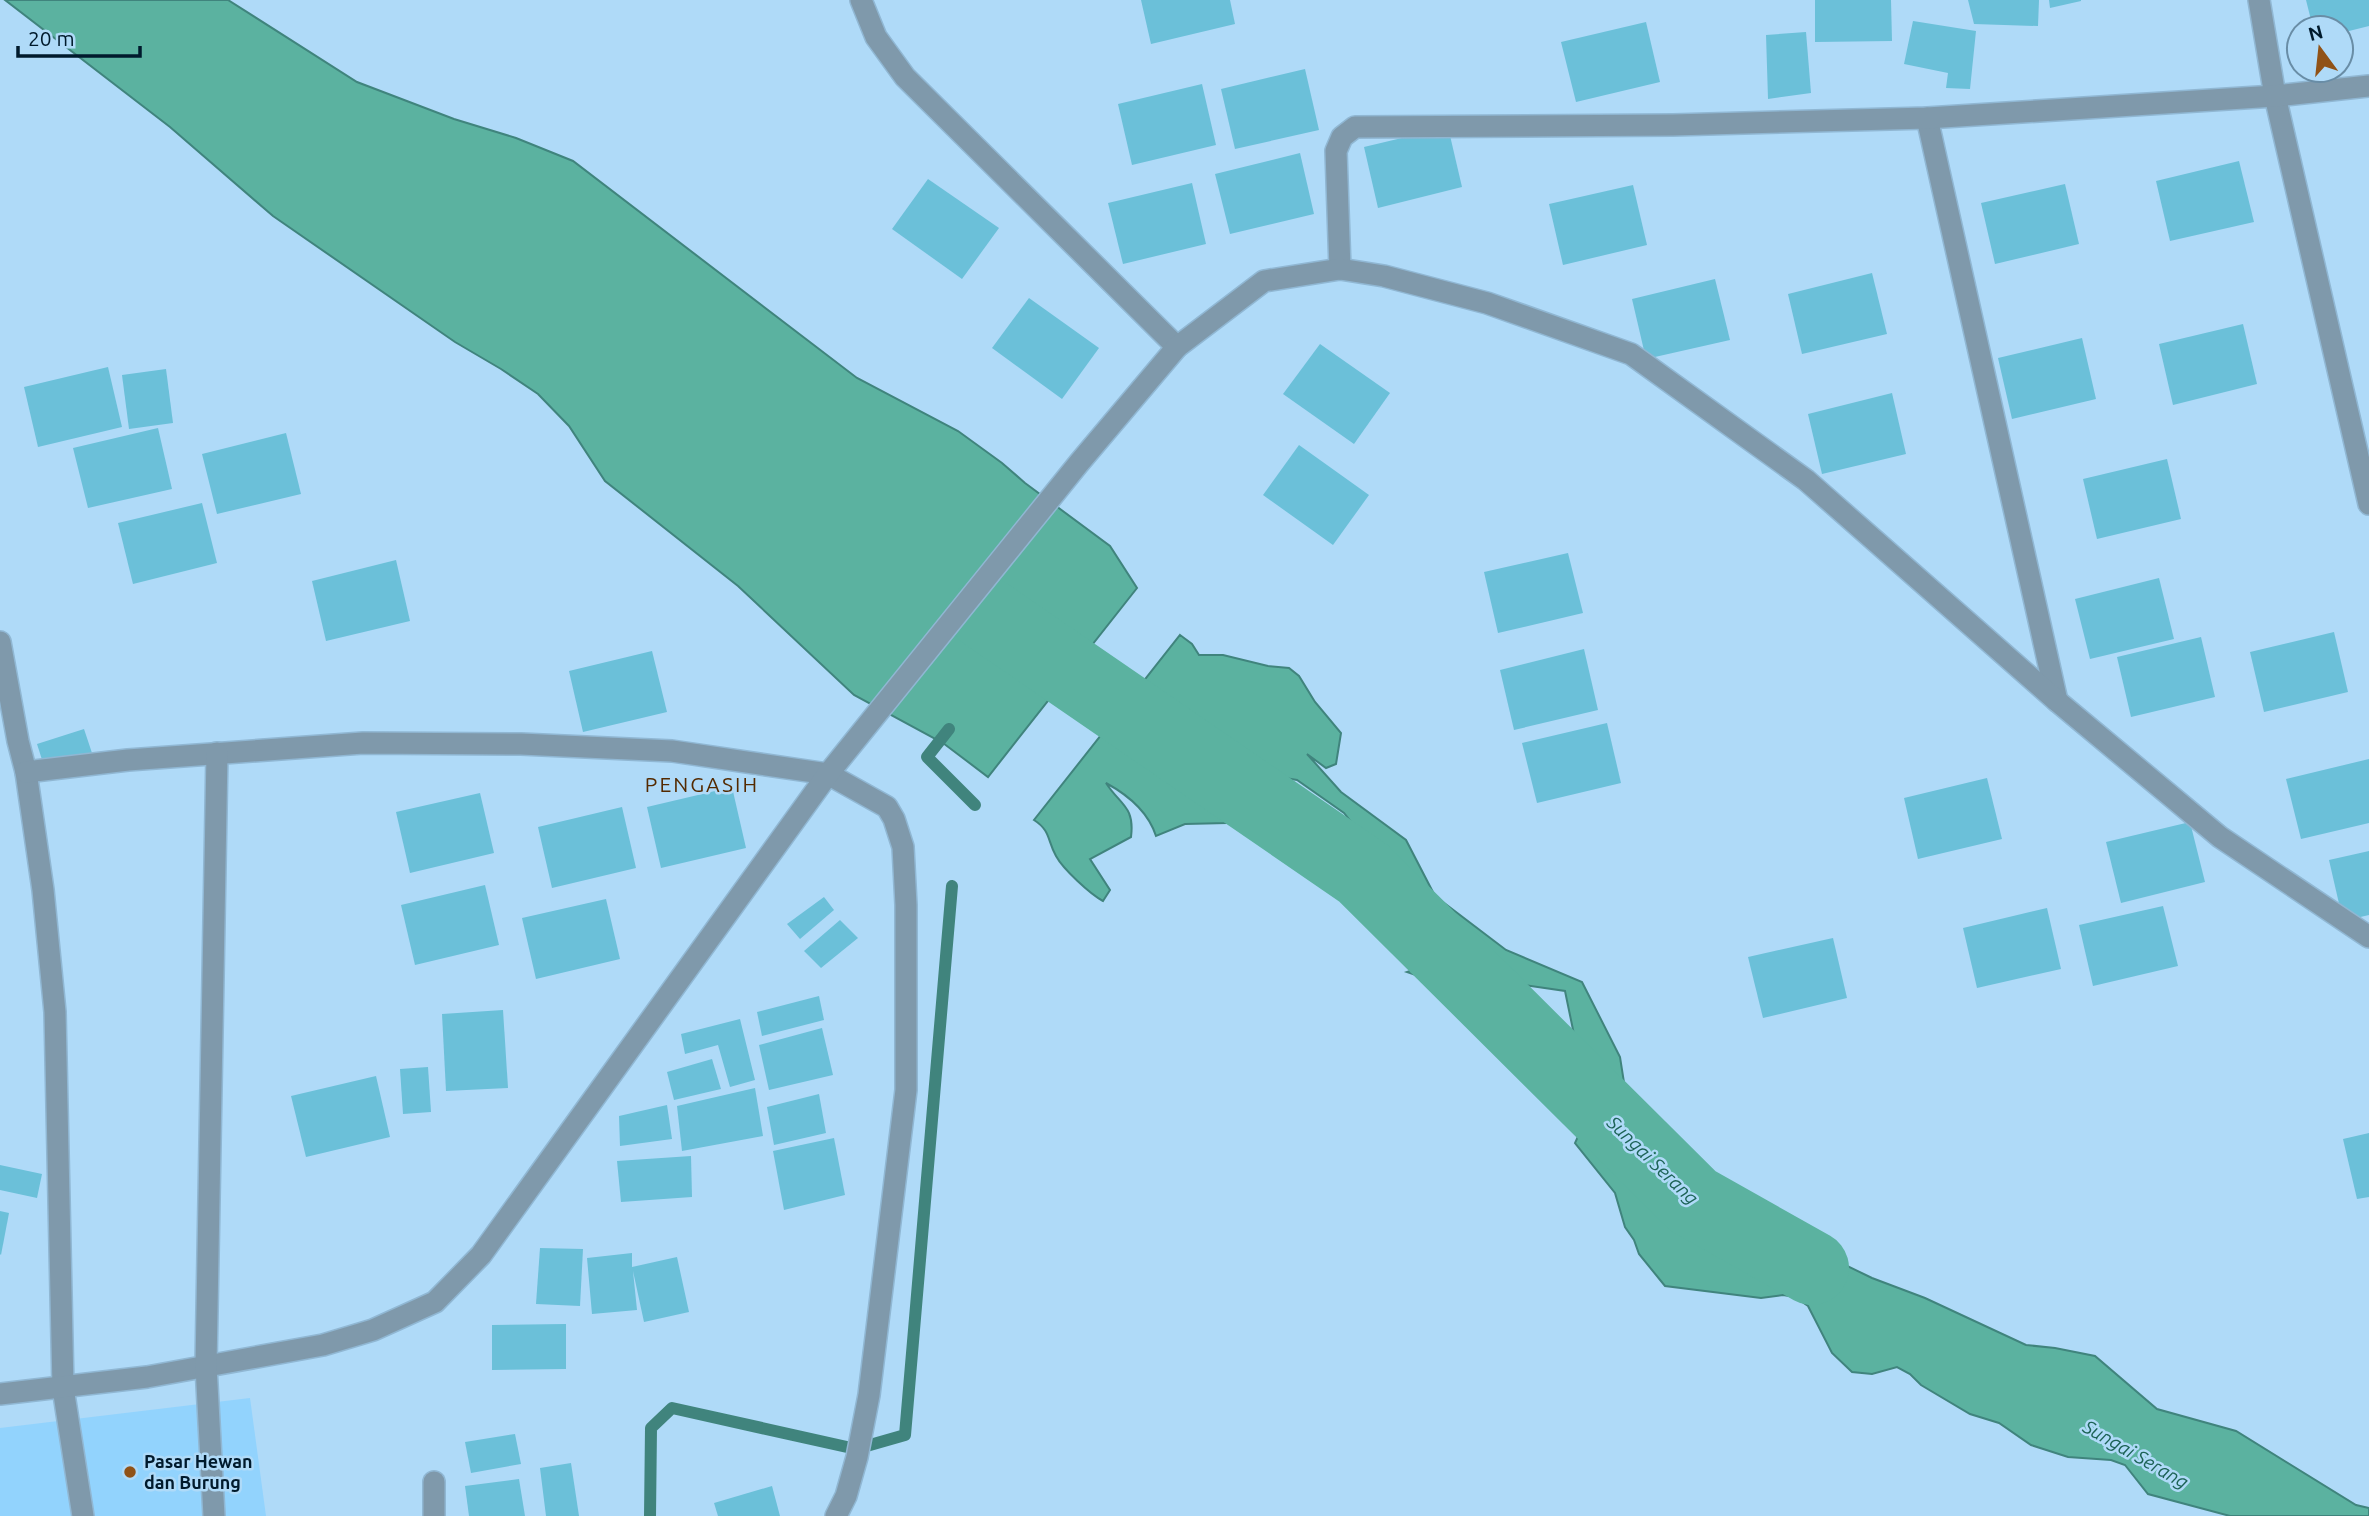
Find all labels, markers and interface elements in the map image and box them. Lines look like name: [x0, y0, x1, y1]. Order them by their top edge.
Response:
scale bar: [18, 14, 140, 58]
north arrow: [2285, 14, 2355, 84]
text: N: [2306, 20, 2325, 45]
text: 20 m: [28, 26, 75, 50]
district label: PENGASIH: [645, 772, 759, 796]
water label: Sungai Serang: [1602, 1111, 1703, 1209]
water label: Sungai Serang: [2079, 1415, 2192, 1493]
place label: Pasar Hewan dan Burung: [144, 1451, 252, 1492]
marker: Pasar Hewan dan Burung: [122, 1464, 138, 1480]

